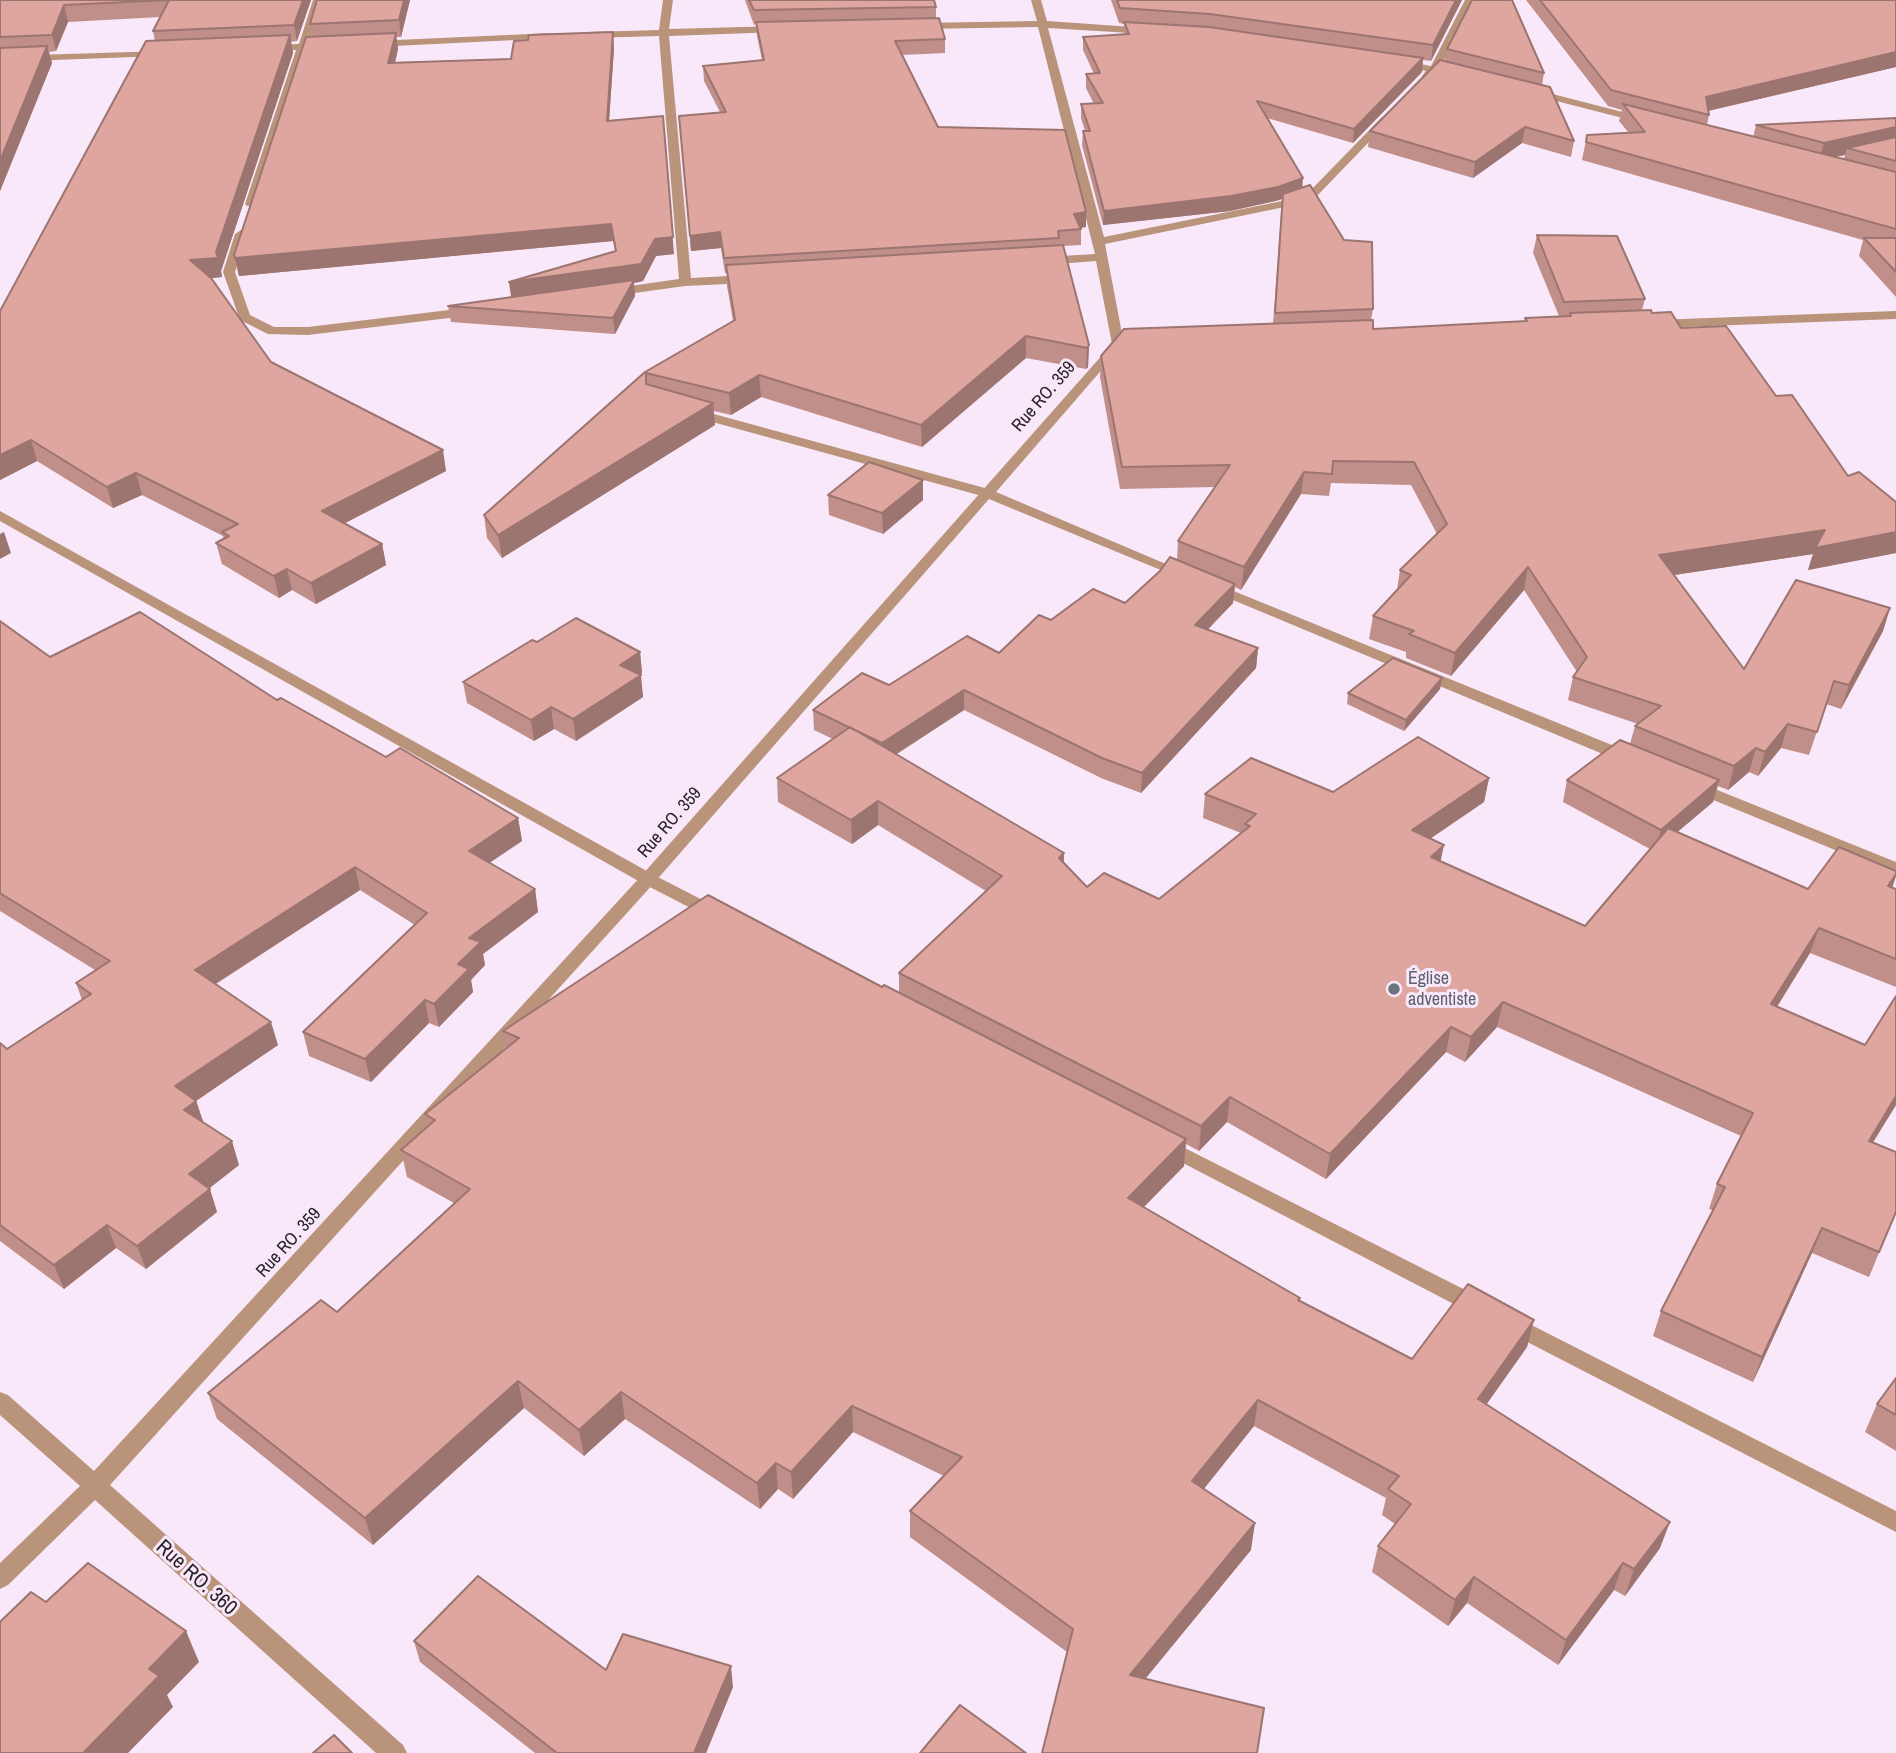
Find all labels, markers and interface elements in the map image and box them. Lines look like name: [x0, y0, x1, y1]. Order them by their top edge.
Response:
street label: Rue RO. 359: [1008, 357, 1080, 437]
street label: Rue RO. 359: [634, 783, 706, 863]
place label: Église adventiste: [1408, 968, 1476, 1010]
marker: Église adventiste: [1386, 981, 1402, 997]
street label: Rue RO. 359: [252, 1204, 326, 1282]
street label: Rue RO. 360: [150, 1535, 242, 1621]

